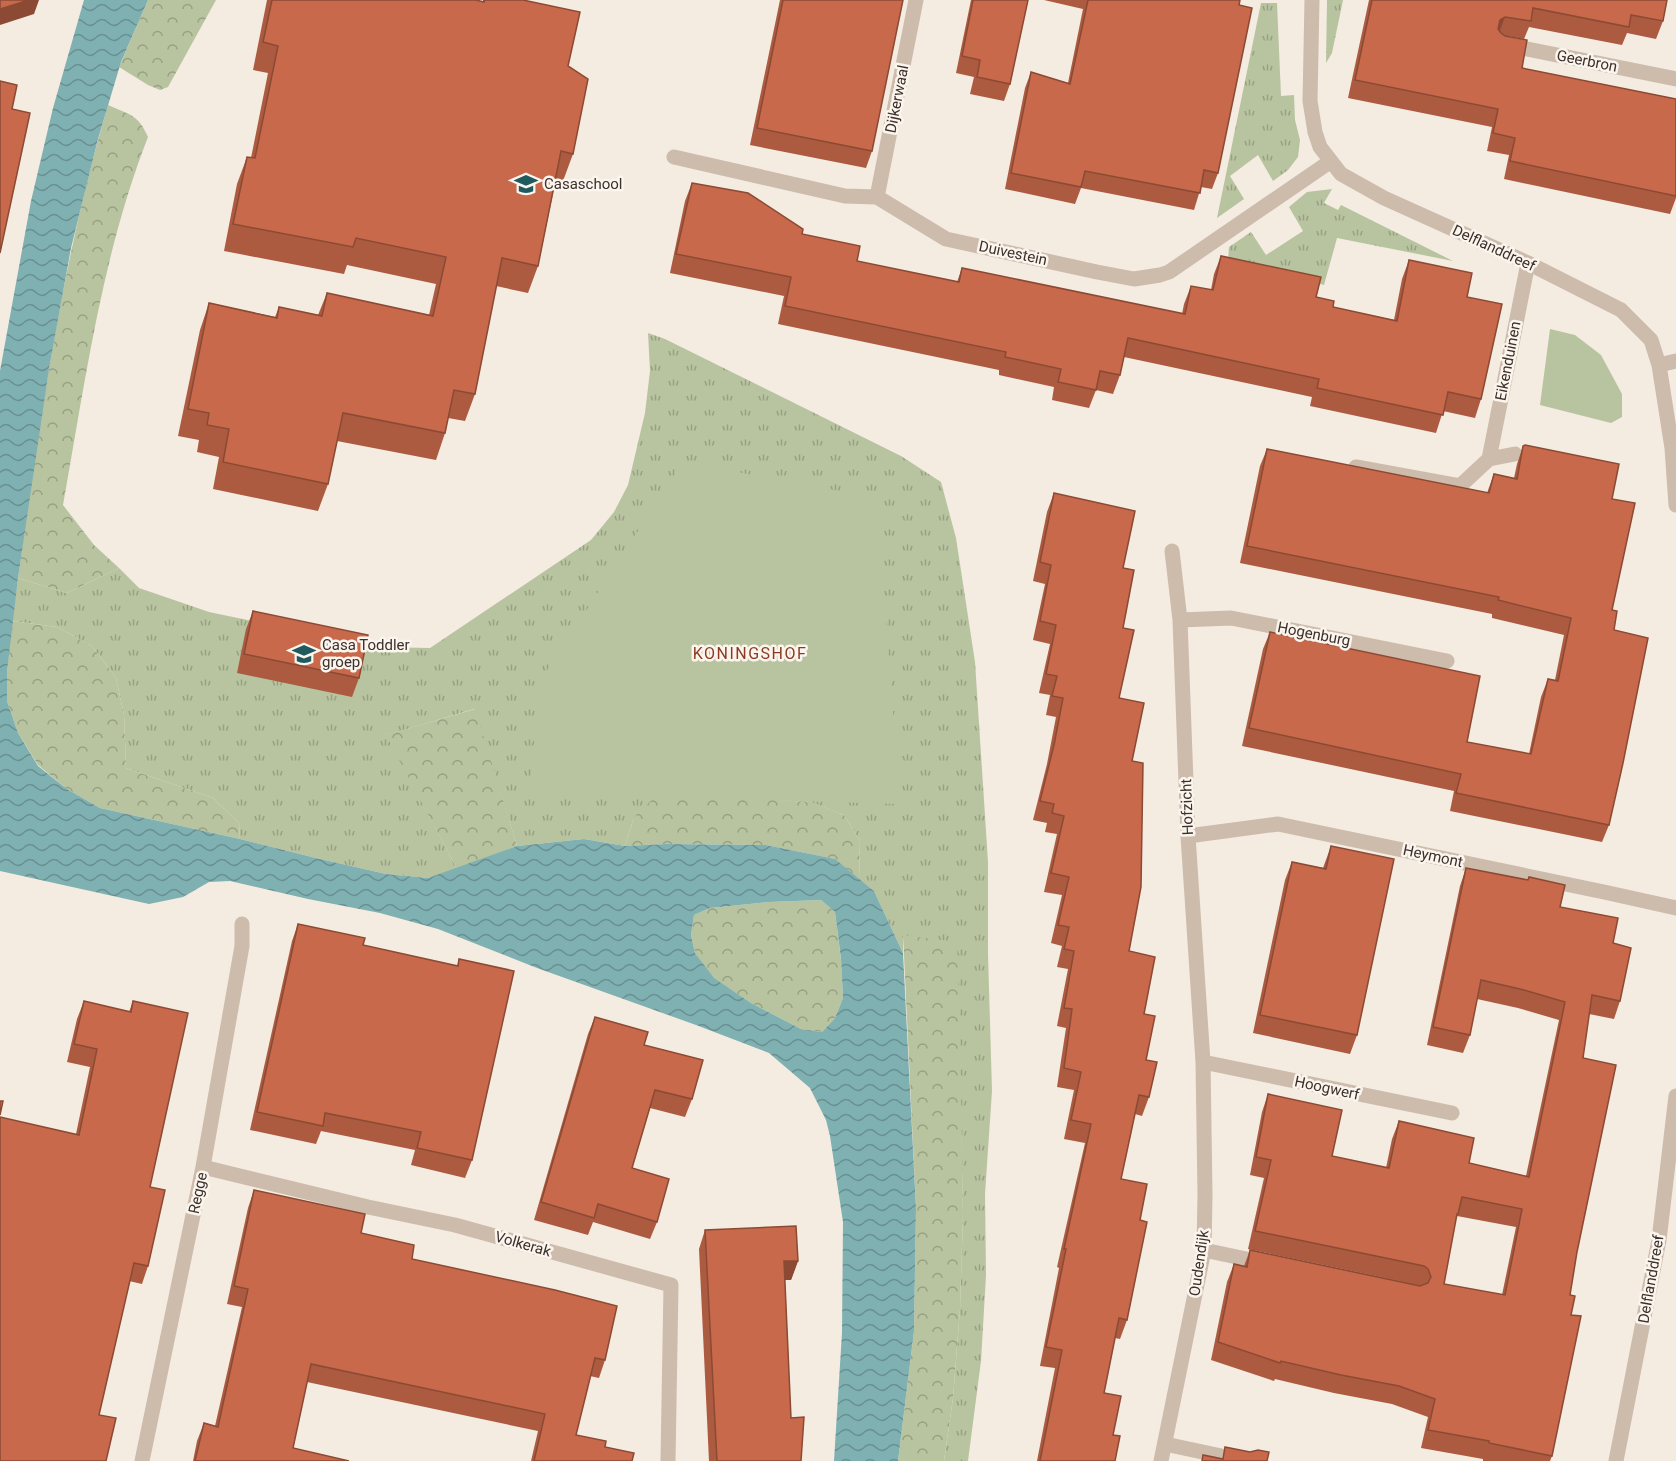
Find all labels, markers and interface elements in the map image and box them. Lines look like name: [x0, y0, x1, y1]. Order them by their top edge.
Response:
street label: Geerbron: [1555, 46, 1619, 76]
street label: Dijkerwaal: [882, 63, 912, 135]
school or university icon: Casaschool: [513, 171, 539, 197]
place label: Casaschool: [544, 175, 622, 193]
street label: Delflanddreef: [1450, 221, 1539, 275]
street label: Duivestein: [977, 237, 1049, 269]
street label: Eikenduinen: [1491, 320, 1525, 402]
street label: Hogenburg: [1276, 618, 1352, 650]
place label: Casa Toddler groep: [322, 636, 410, 671]
school or university icon: Casa Toddler groep: [291, 641, 317, 667]
district label: KONINGSHOF: [693, 644, 807, 663]
street label: Hofzicht: [1177, 778, 1197, 836]
street label: Heymont: [1402, 841, 1465, 871]
street label: Hoogwerf: [1293, 1072, 1362, 1104]
street label: Regge: [185, 1171, 211, 1215]
street label: Volkerak: [493, 1227, 553, 1261]
street label: Oudendijk: [1185, 1228, 1213, 1297]
street label: Delflanddreef: [1634, 1233, 1668, 1325]

